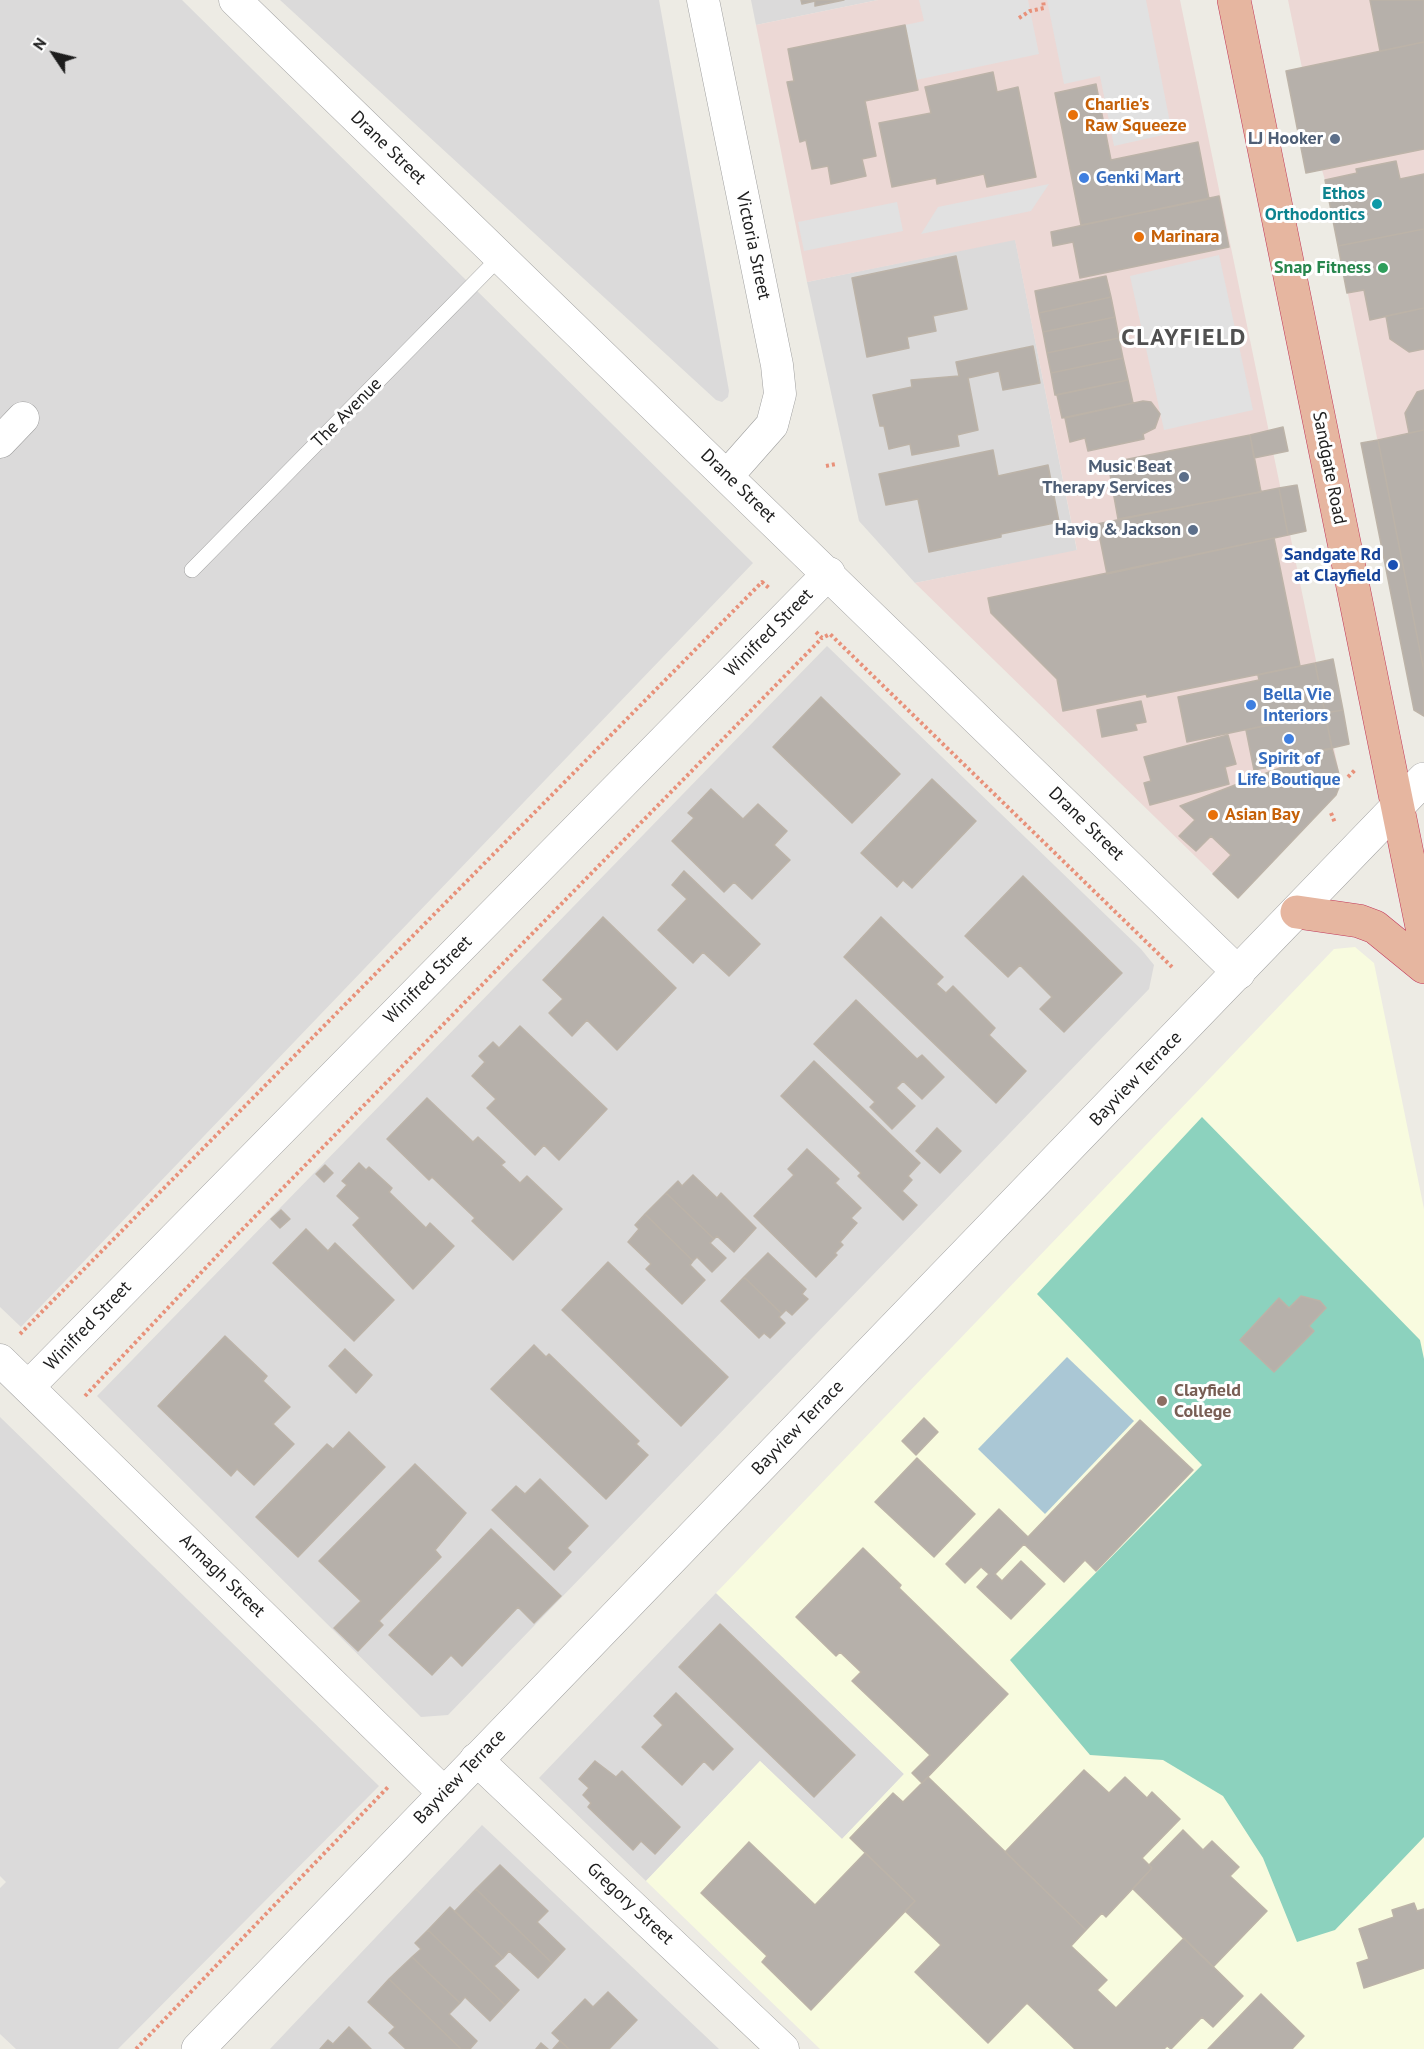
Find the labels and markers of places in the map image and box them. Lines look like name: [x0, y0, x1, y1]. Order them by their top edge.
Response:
place label: Charlie's Raw Squeeze: [1085, 94, 1187, 136]
marker: Charlie's Raw Squeeze: [1066, 108, 1080, 122]
place label: LJ Hooker: [1248, 128, 1323, 150]
marker: LJ Hooker: [1328, 132, 1342, 146]
place label: Genki Mart: [1096, 167, 1181, 189]
marker: Genki Mart: [1077, 171, 1091, 185]
place label: Ethos Orthodontics: [1265, 183, 1365, 226]
marker: Ethos Orthodontics: [1370, 197, 1384, 211]
place label: Marinara: [1151, 226, 1219, 248]
marker: Marinara: [1132, 230, 1146, 244]
place label: Snap Fitness: [1274, 257, 1371, 279]
marker: Snap Fitness: [1376, 261, 1390, 275]
place label: Music Beat Therapy Services: [1042, 456, 1172, 498]
marker: Music Beat Therapy Services: [1177, 470, 1191, 484]
place label: Havig & Jackson: [1055, 519, 1181, 541]
marker: Havig & Jackson: [1186, 523, 1200, 537]
place label: Sandgate Rd at Clayfield: [1284, 544, 1381, 586]
marker: Sandgate Rd at Clayfield: [1386, 558, 1400, 572]
place label: Bella Vie Interiors: [1263, 684, 1332, 726]
marker: Bella Vie Interiors: [1244, 698, 1258, 712]
marker: Spirit of Life Boutique: [1282, 732, 1296, 746]
place label: Spirit of Life Boutique: [1237, 748, 1341, 790]
place label: Asian Bay: [1225, 804, 1300, 826]
marker: Asian Bay: [1206, 808, 1220, 822]
place label: Clayfield College: [1174, 1380, 1241, 1422]
marker: Clayfield College: [1155, 1394, 1169, 1408]

